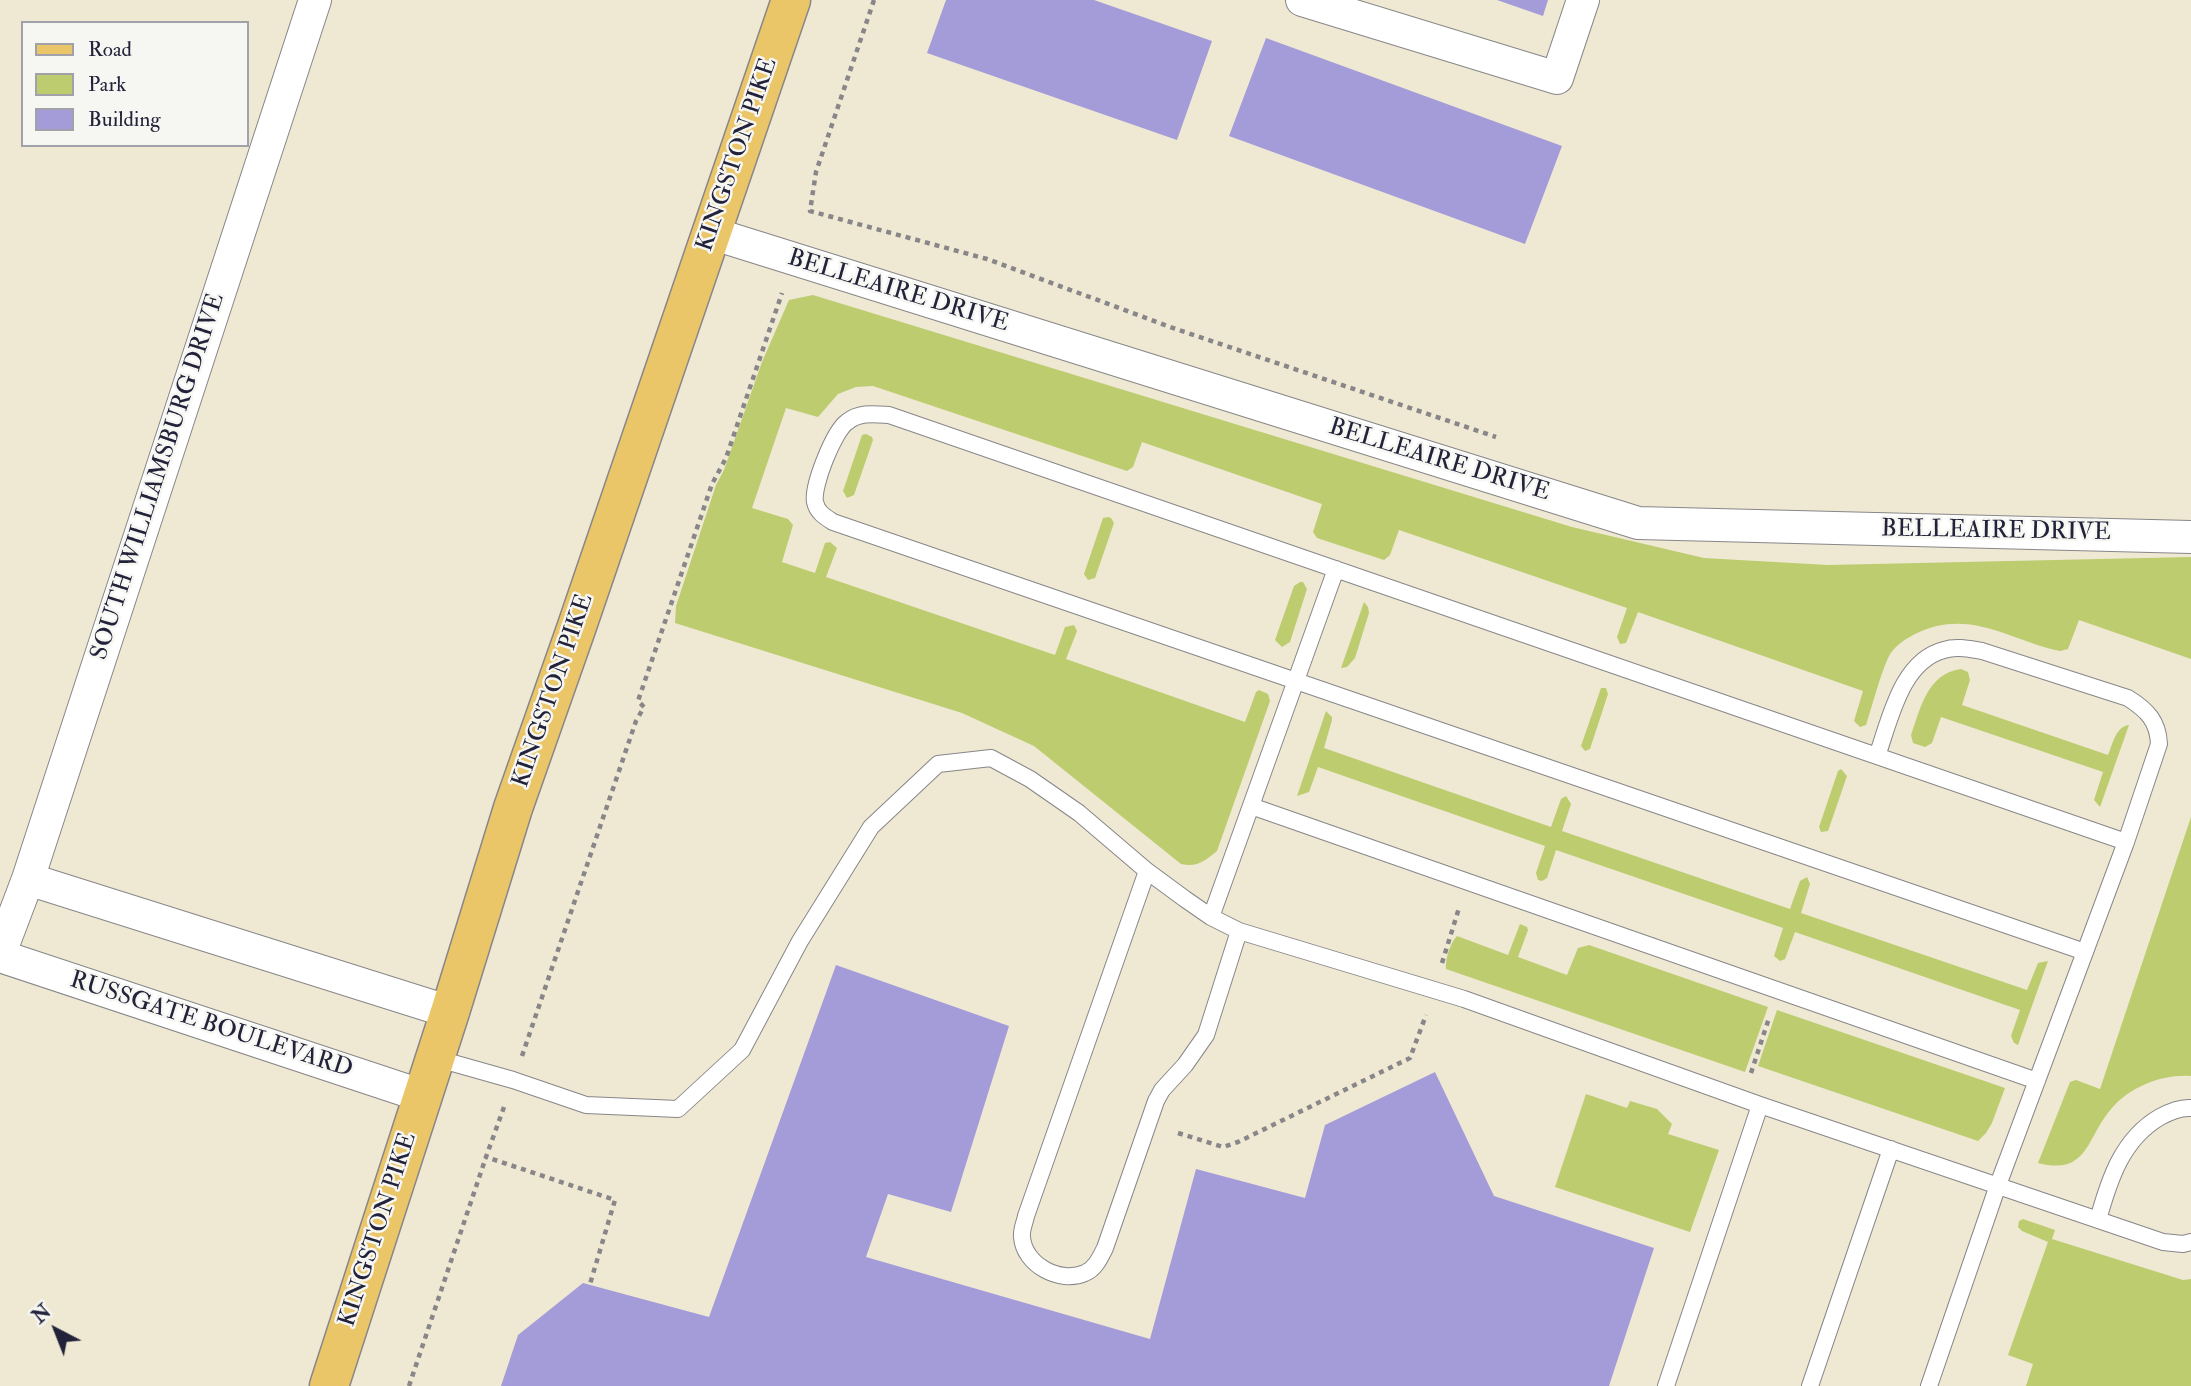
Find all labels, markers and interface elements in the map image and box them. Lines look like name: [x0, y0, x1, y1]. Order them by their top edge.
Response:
legend: [21, 21, 248, 147]
text: Road: [88, 36, 132, 63]
street label: KINGSTON PIKE: [691, 55, 785, 255]
text: Park: [88, 71, 126, 98]
text: Building: [88, 106, 161, 133]
street label: BELLEAIRE DRIVE: [784, 245, 1012, 339]
street label: SOUTH WILLIAMSBURG DRIVE: [86, 290, 232, 664]
street label: BELLEAIRE DRIVE: [1325, 414, 1553, 508]
street label: BELLEAIRE DRIVE: [1881, 516, 2111, 548]
street label: KINGSTON PIKE: [507, 591, 601, 791]
street label: RUSSGATE BOULEVARD: [66, 967, 356, 1085]
street label: KINGSTON PIKE: [334, 1129, 424, 1331]
north arrow: [21, 1295, 91, 1365]
text: N: [28, 1300, 56, 1329]

